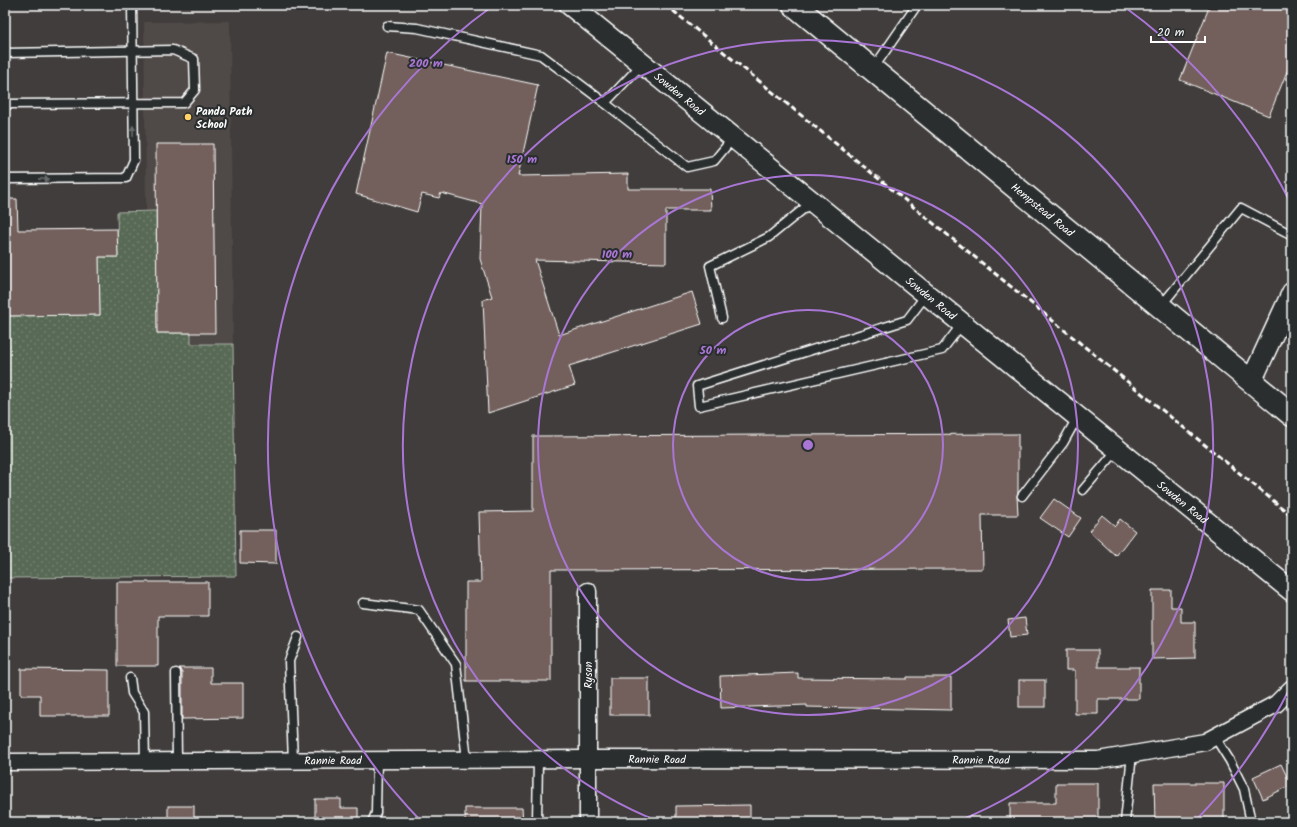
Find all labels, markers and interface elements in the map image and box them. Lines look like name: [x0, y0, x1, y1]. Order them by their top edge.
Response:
scale bar: [1151, 18, 1205, 44]
text: 20 m: [1157, 23, 1185, 42]
text: 200 m: [409, 54, 443, 73]
street label: Sowden Road: [649, 68, 709, 121]
place label: Panda Path School: [196, 103, 252, 134]
marker: Panda Path School: [183, 112, 193, 122]
one-way arrow: [130, 124, 136, 137]
text: 150 m: [507, 150, 537, 169]
one-way arrow: [38, 176, 51, 182]
street label: Hempstead Road: [1006, 179, 1078, 242]
text: 100 m: [602, 245, 632, 264]
street label: Sowden Road: [901, 273, 960, 325]
text: 50 m: [699, 341, 727, 360]
centre of rings: [801, 438, 815, 452]
street label: Sowden Road: [1153, 477, 1212, 530]
street label: Ryson: [580, 661, 598, 689]
street label: Rannie Road: [628, 751, 686, 769]
street label: Rannie Road: [304, 752, 362, 770]
street label: Rannie Road: [952, 752, 1010, 770]

